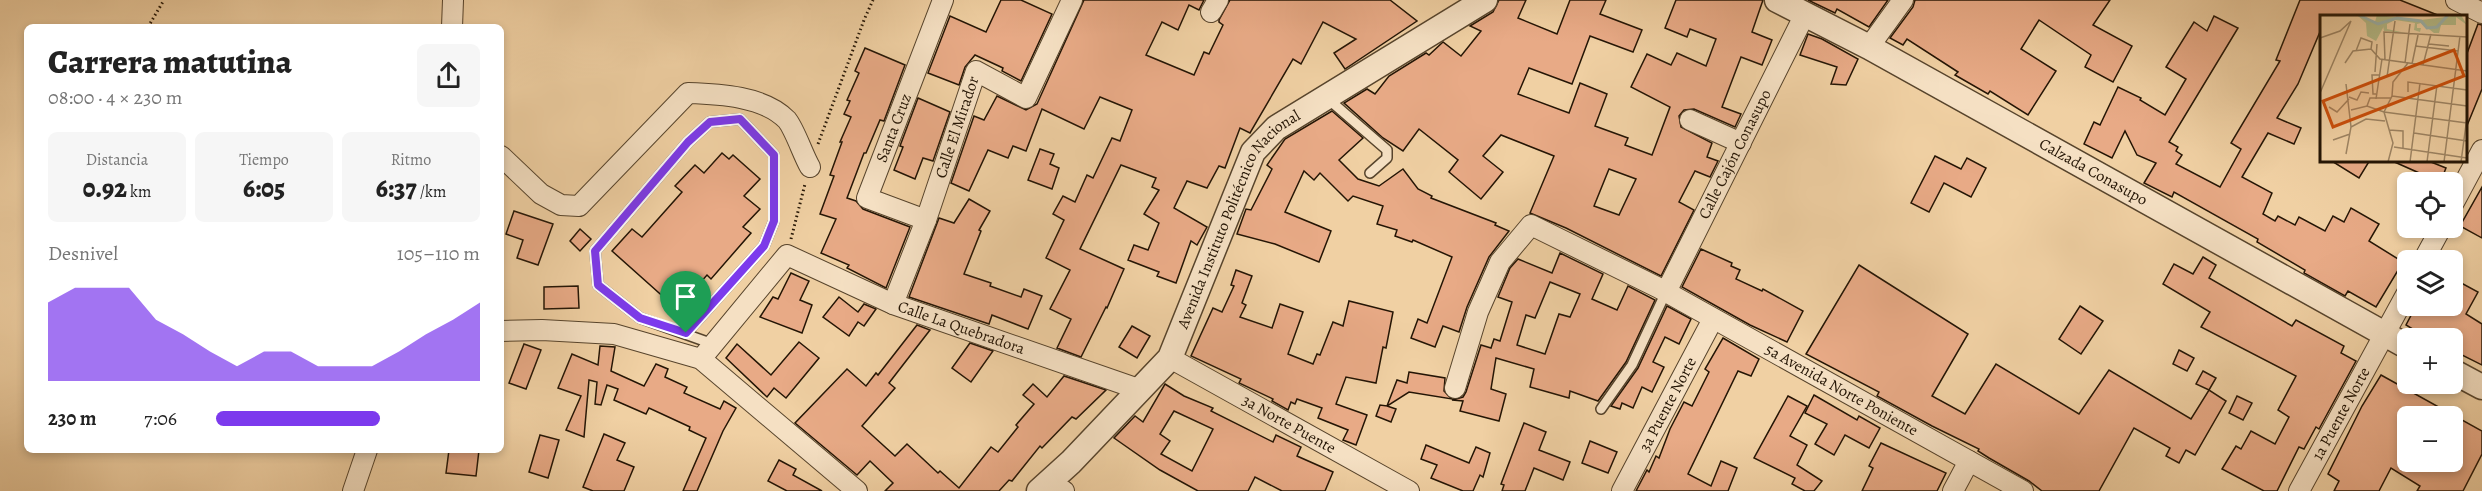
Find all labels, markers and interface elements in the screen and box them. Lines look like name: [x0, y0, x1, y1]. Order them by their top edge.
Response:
inset map: [2320, 15, 2467, 162]
text: Carrera matutina: [48, 39, 292, 84]
button: share: [417, 44, 480, 107]
street label: Calle El Mirador: [930, 73, 984, 181]
text: 08:00 · 4 × 230 m: [48, 84, 183, 111]
street label: Calle Cajón Conasupo: [1693, 86, 1777, 223]
street label: Santa Cruz: [871, 90, 917, 166]
street label: Avenida Instituto Politécnico Nacional: [1172, 105, 1305, 333]
street label: Calzada Conasupo: [2035, 133, 2151, 211]
text: Distancia: [86, 149, 148, 171]
text: Tiempo: [239, 149, 289, 171]
text: Ritmo: [391, 149, 431, 171]
text: 0.92: [83, 171, 127, 206]
text: 6:05: [243, 171, 285, 206]
text: 6:37: [376, 171, 417, 206]
map controls: [2397, 172, 2463, 472]
button: locate: [2397, 172, 2463, 238]
text: km: [127, 181, 151, 203]
text: /km: [417, 181, 446, 203]
text: Desnivel: [48, 240, 118, 267]
text: 105–110 m: [397, 240, 480, 267]
button: layers: [2397, 250, 2463, 316]
pin: [660, 271, 711, 333]
icon: arrive: [669, 280, 702, 313]
street label: Calle La Quebradora: [895, 296, 1028, 360]
button: +: [2397, 328, 2463, 394]
street label: 5a Avenida Norte Poniente: [1761, 338, 1922, 441]
street label: 3a Puente Norte: [1634, 353, 1702, 456]
street label: 1a Puente Norte: [2307, 363, 2375, 464]
street label: 3a Norte Puente: [1238, 389, 1340, 459]
text: 230 m: [48, 405, 97, 432]
text: 7:06: [144, 405, 177, 432]
button: −: [2397, 406, 2463, 472]

